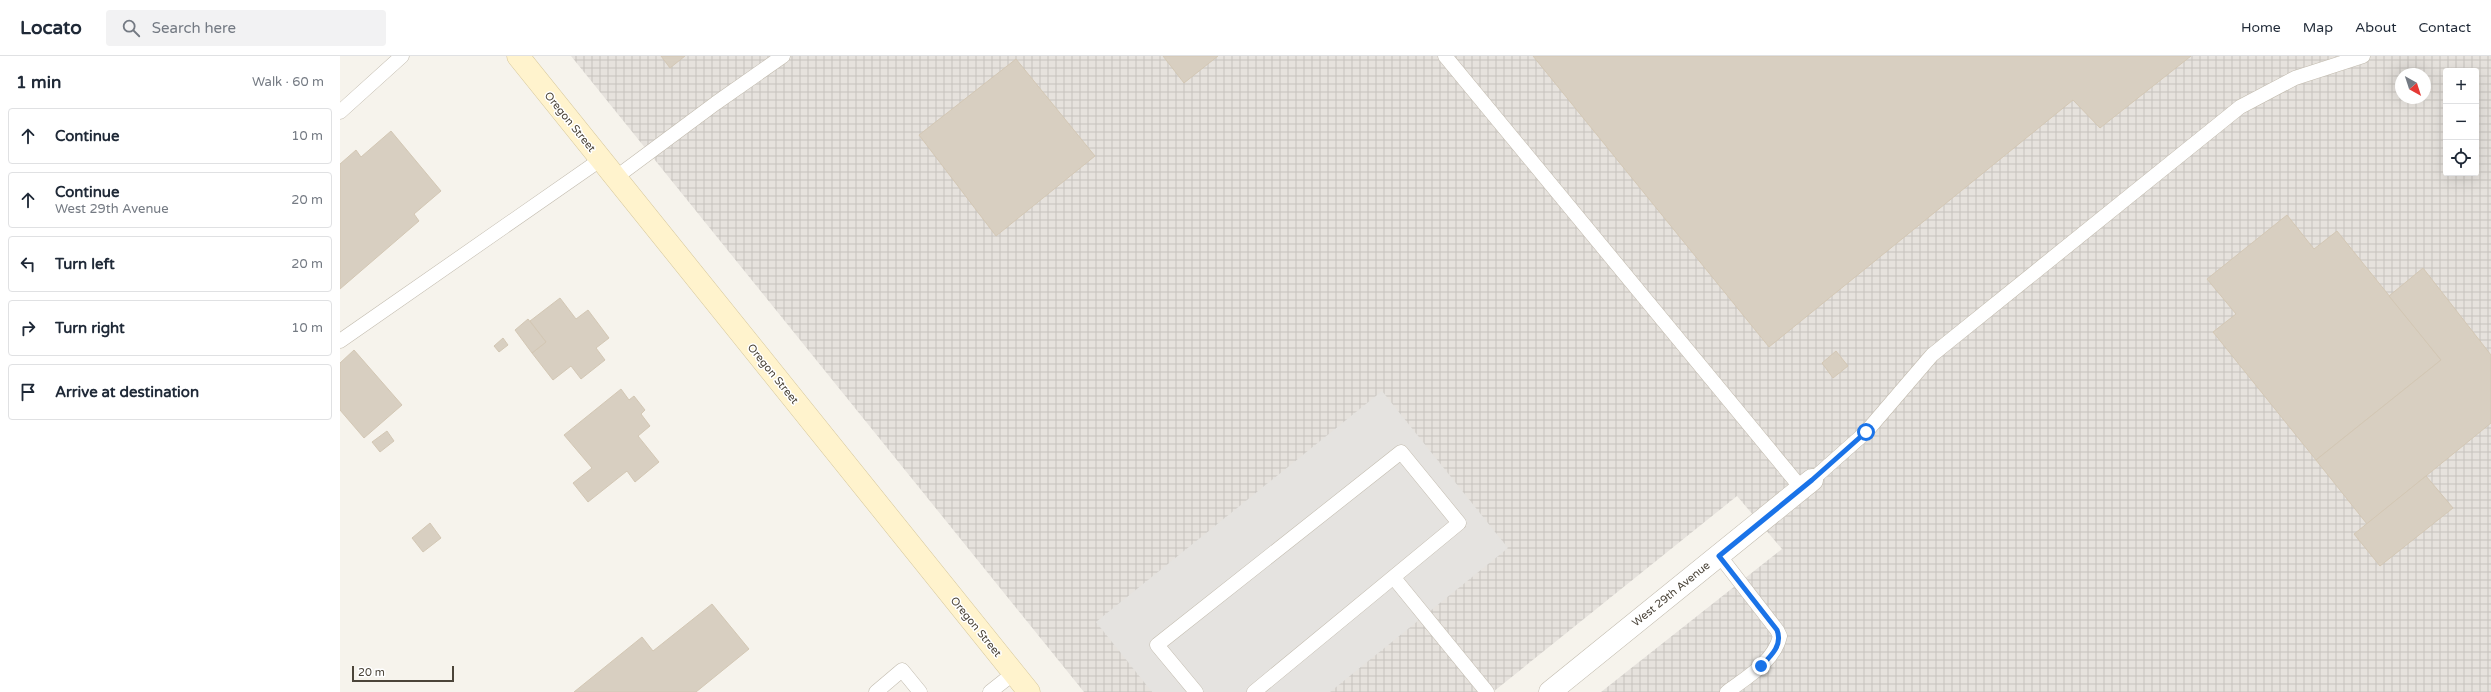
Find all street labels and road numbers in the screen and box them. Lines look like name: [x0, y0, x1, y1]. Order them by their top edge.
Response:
street label: Oregon Street: [542, 89, 598, 155]
street label: Oregon Street: [745, 341, 801, 407]
street label: West 29th Avenue: [1630, 559, 1712, 629]
street label: Oregon Street: [948, 594, 1004, 660]

